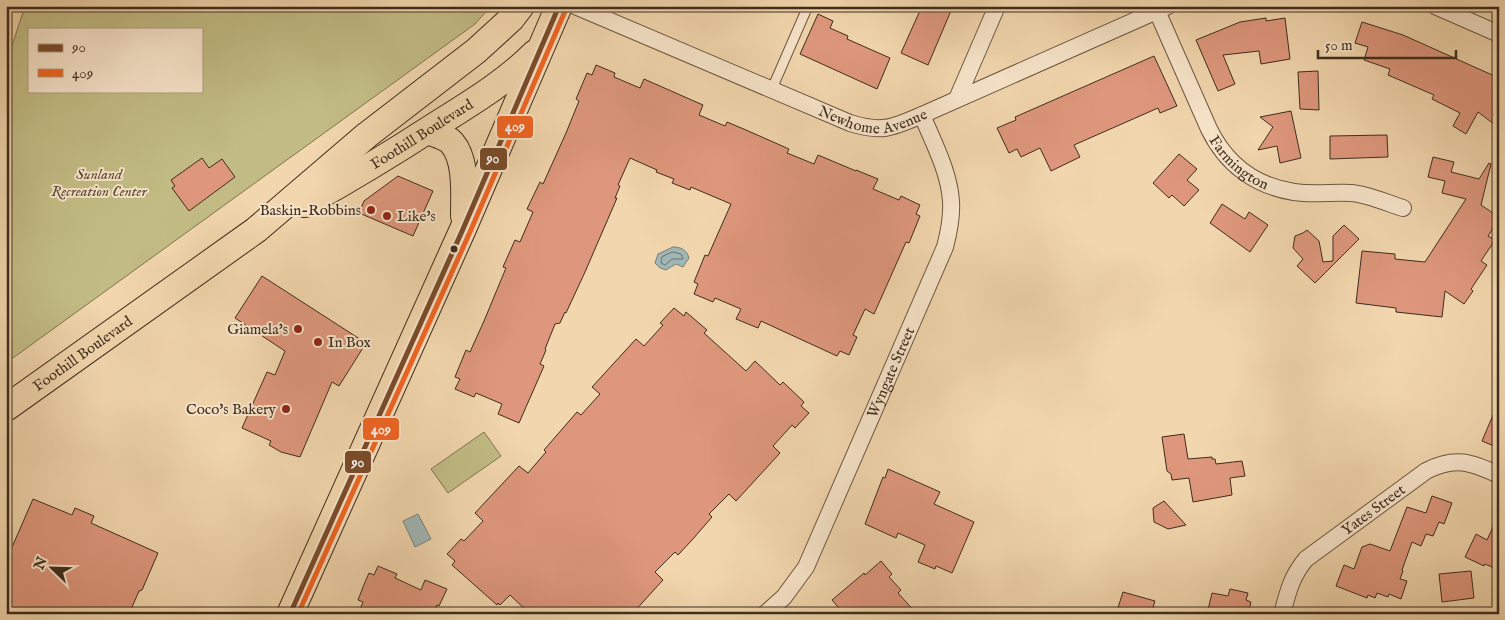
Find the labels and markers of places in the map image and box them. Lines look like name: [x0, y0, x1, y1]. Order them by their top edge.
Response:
place label: Baskin-Robbins: [260, 201, 361, 220]
marker: Baskin-Robbins: [365, 204, 377, 216]
place label: Like's: [397, 207, 436, 226]
marker: Like's: [381, 210, 393, 222]
unlabelled marker: [449, 244, 459, 254]
place label: Giamela's: [227, 320, 288, 339]
marker: Giamela's: [292, 323, 304, 335]
place label: In Box: [328, 333, 372, 352]
marker: In Box: [312, 336, 324, 348]
place label: Coco's Bakery: [186, 400, 277, 419]
marker: Coco's Bakery: [280, 403, 292, 415]

